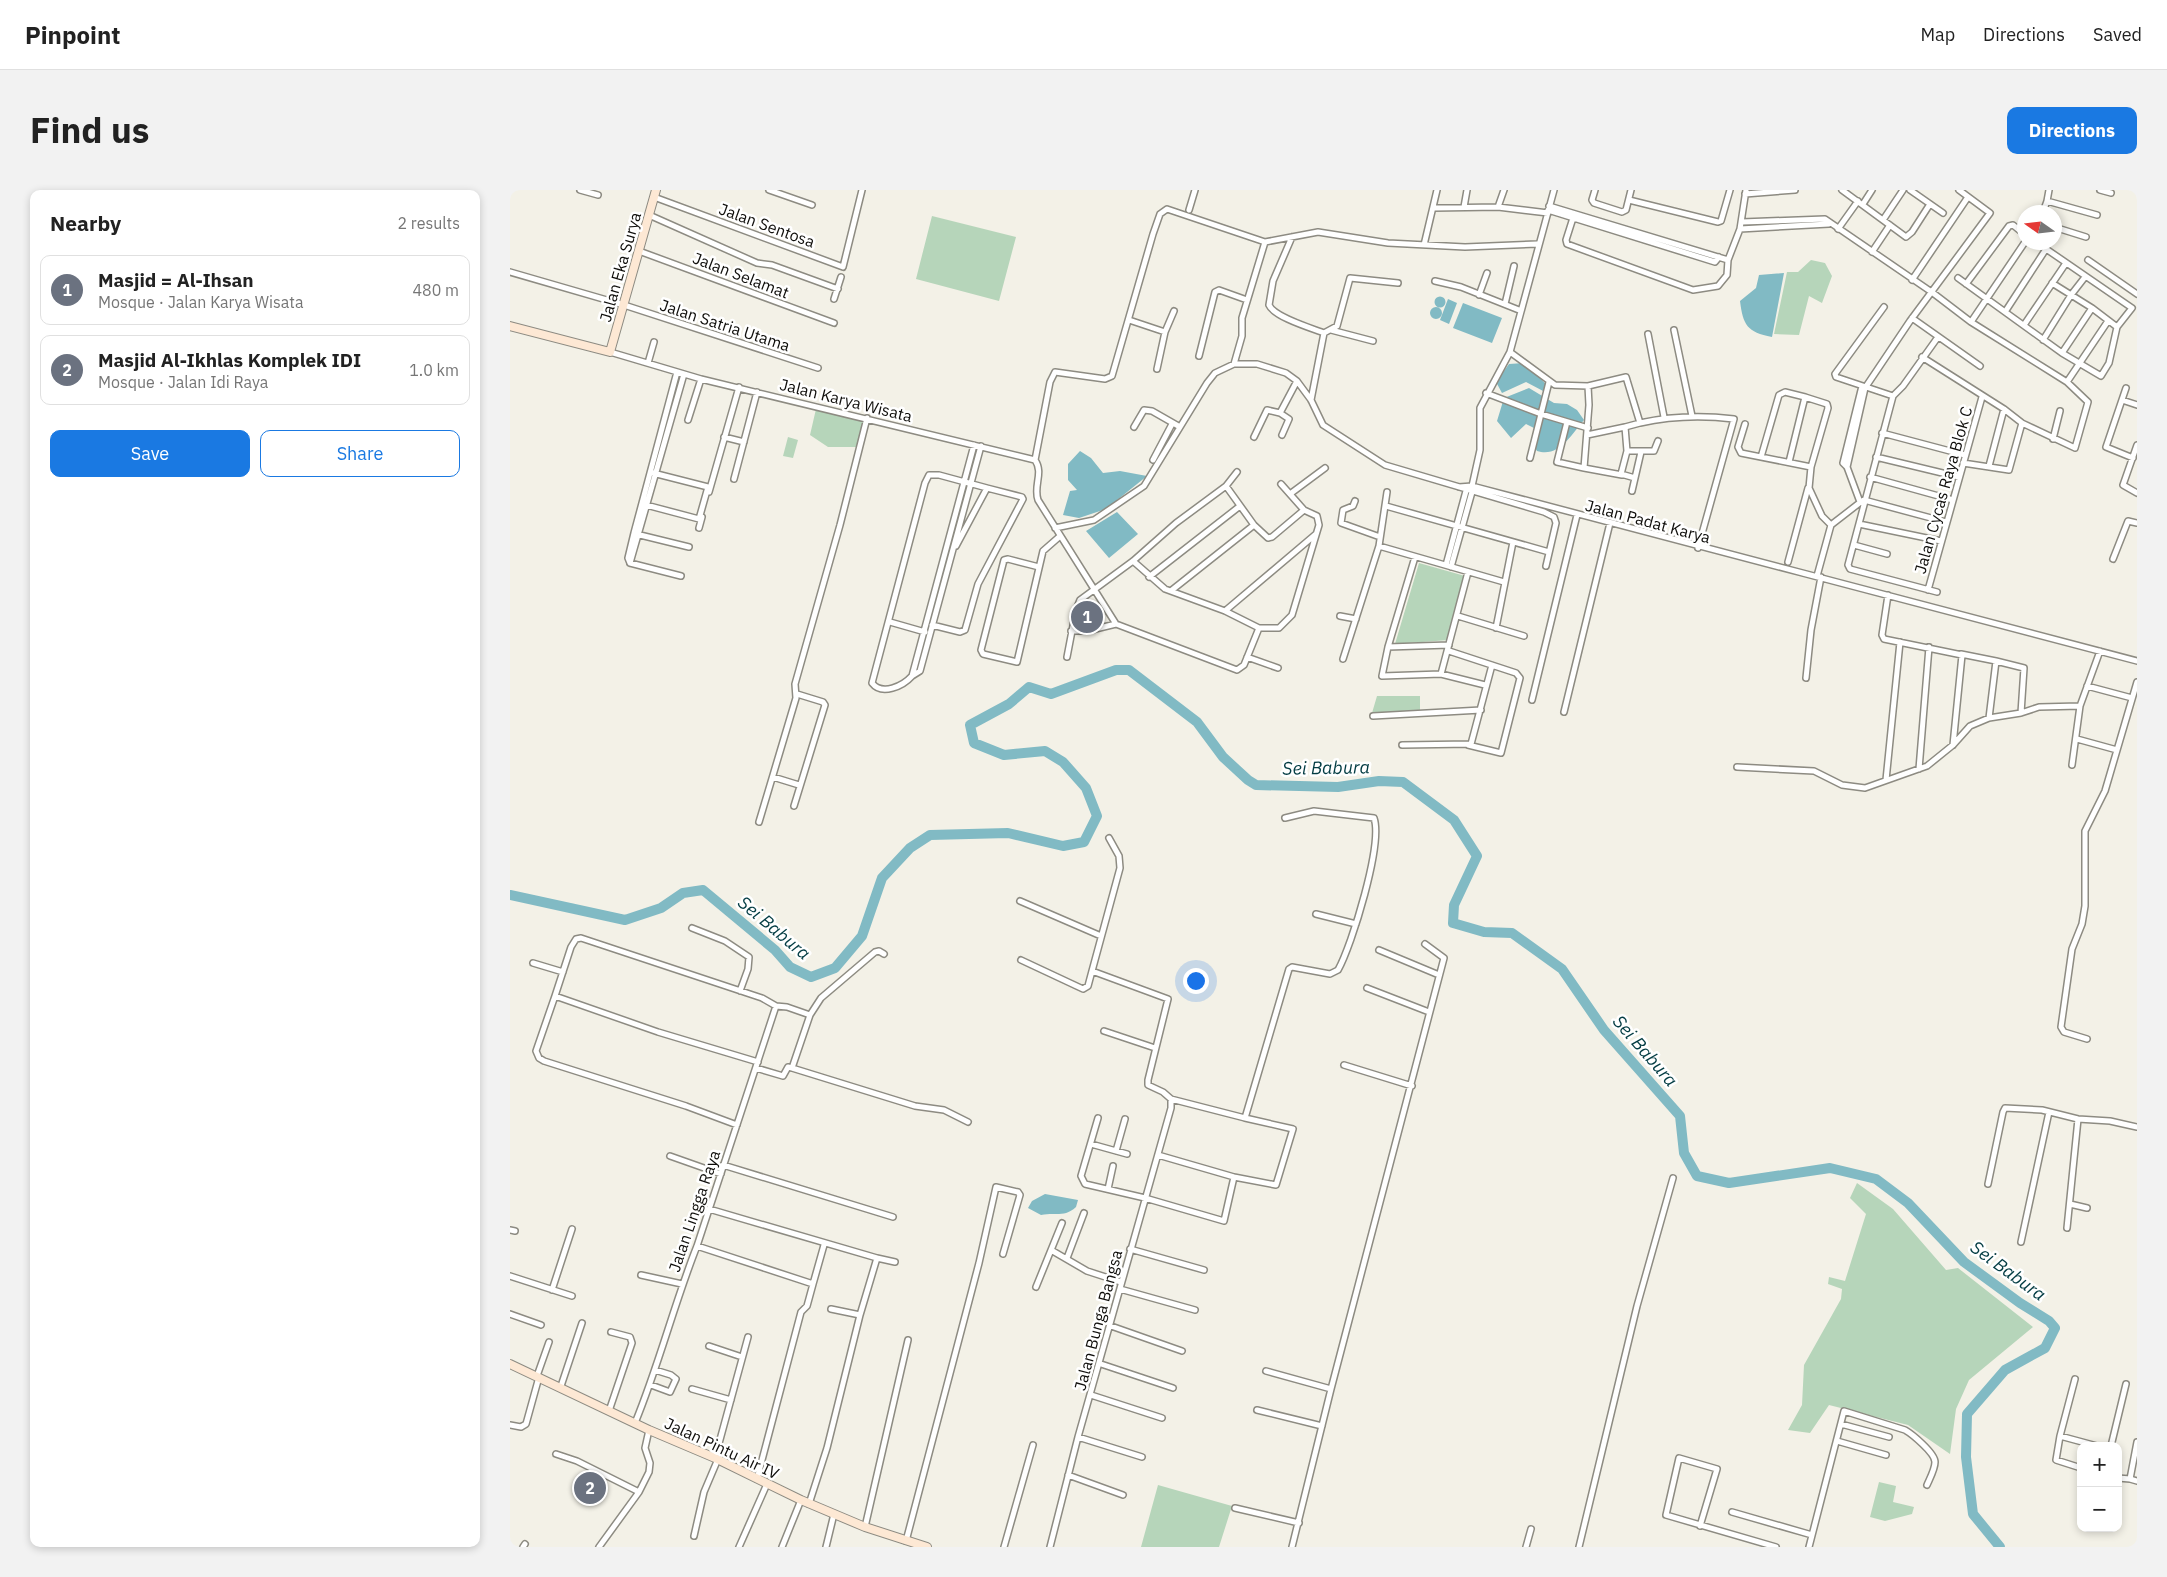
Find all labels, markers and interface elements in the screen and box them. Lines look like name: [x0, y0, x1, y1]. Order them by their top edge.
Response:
text: Pinpoint: [25, 19, 120, 51]
text: Map: [1920, 23, 1955, 46]
text: Directions: [1983, 23, 2065, 46]
text: Saved: [2093, 23, 2142, 46]
text: Find us: [30, 107, 149, 153]
button: Directions: [2007, 107, 2137, 154]
street label: Jalan Sentosa: [716, 198, 818, 252]
north arrow: [2017, 205, 2062, 250]
text: Nearby: [50, 209, 121, 237]
street label: Jalan Eka Surya: [595, 209, 645, 324]
text: 2 results: [397, 213, 460, 233]
street label: Jalan Selamat: [690, 247, 792, 303]
text: Masjid = Al-Ihsan: [98, 268, 254, 292]
text: 1: [62, 280, 72, 300]
text: 480 m: [412, 280, 459, 300]
text: Mosque · Jalan Karya Wisata: [98, 292, 303, 312]
street label: Jalan Satria Utama: [657, 295, 793, 356]
text: Masjid Al-Ikhlas Komplek IDI: [98, 348, 361, 372]
text: 2: [62, 360, 72, 380]
text: 1.0 km: [409, 360, 459, 380]
text: Mosque · Jalan Idi Raya: [98, 372, 268, 392]
street label: Jalan Karya Wisata: [778, 374, 915, 426]
street label: Jalan Cycas Raya Blok C: [1910, 404, 1976, 576]
button: Save: [50, 430, 250, 477]
button: Share: [260, 430, 460, 477]
street label: Jalan Padat Karya: [1583, 495, 1713, 547]
pin: 1: [1071, 598, 1103, 636]
water label: Sei Babura: [1282, 755, 1370, 780]
water label: Sei Babura: [733, 891, 815, 965]
your location: [1183, 968, 1209, 994]
water label: Sei Babura: [1608, 1010, 1683, 1091]
street label: Jalan Lingga Raya: [664, 1147, 724, 1275]
water label: Sei Babura: [1966, 1236, 2050, 1306]
street label: Jalan Bunga Bangsa: [1070, 1247, 1126, 1392]
street label: Jalan Pintu Air IV: [662, 1413, 783, 1483]
map controls: [2077, 1442, 2122, 1532]
button: +: [2077, 1442, 2122, 1487]
pin: 2: [574, 1469, 606, 1507]
button: −: [2077, 1487, 2122, 1532]

